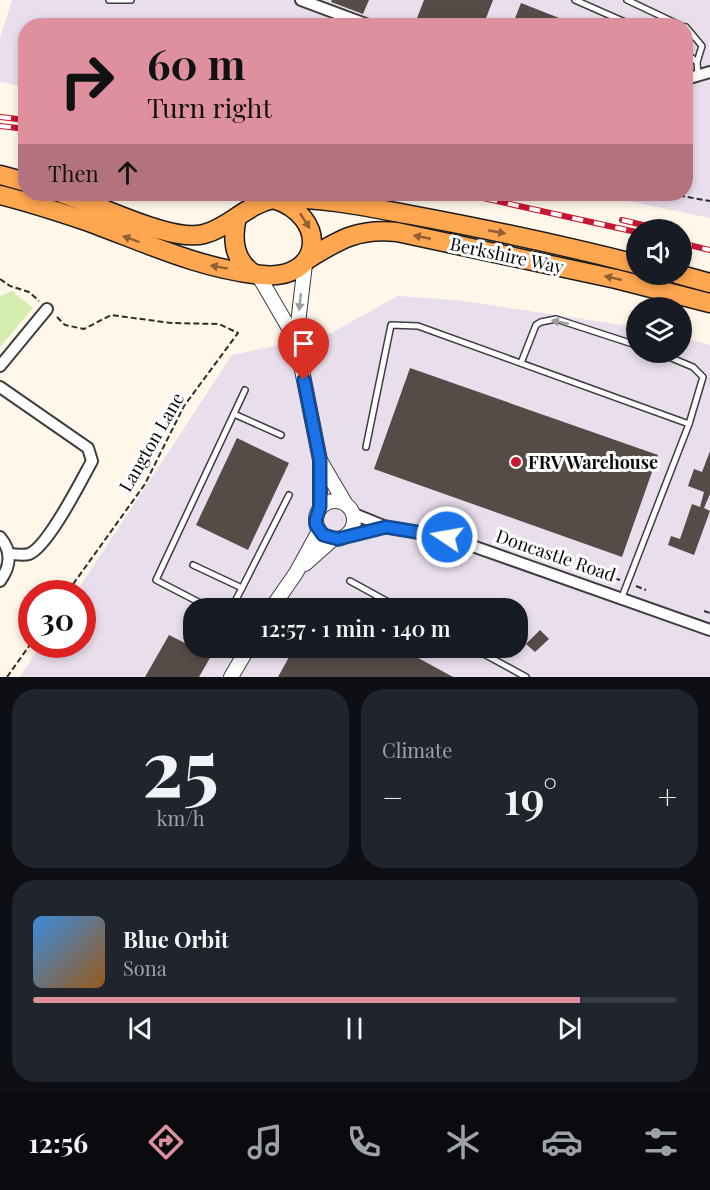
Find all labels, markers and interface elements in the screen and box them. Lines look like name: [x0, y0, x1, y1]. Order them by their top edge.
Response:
text: 60 m: [147, 35, 245, 91]
icon: right: [48, 42, 126, 120]
text: Turn right: [147, 89, 272, 125]
icon: ahead: [111, 156, 144, 189]
text: Then: [48, 158, 99, 188]
one-way arrow: [300, 213, 311, 230]
map controls: [626, 219, 692, 363]
button: sound: [626, 219, 692, 285]
one-way arrow: [488, 228, 507, 237]
street label: Berkshire Way: [448, 231, 566, 279]
one-way arrow: [412, 232, 431, 241]
one-way arrow: [122, 233, 140, 243]
one-way arrow: [210, 263, 229, 272]
one-way arrow: [603, 273, 622, 283]
one-way arrow: [295, 293, 304, 312]
button: layers: [626, 297, 692, 363]
one-way arrow: [551, 316, 569, 326]
pin: [278, 318, 329, 380]
icon: arrive: [287, 327, 320, 360]
street label: Langton Lane: [113, 388, 189, 496]
place label: FRV Warehouse: [528, 450, 658, 474]
marker: FRV Warehouse: [509, 455, 523, 469]
position arrow: [415, 505, 479, 569]
street label: Doncastle Road: [493, 523, 620, 587]
speed limit sign: 30: [18, 580, 96, 658]
text: 12:57 · 1 min · 140 m: [261, 613, 451, 643]
text: 25: [142, 713, 219, 817]
text: Climate: [382, 736, 452, 763]
text: 19°: [504, 766, 557, 826]
text: −: [382, 774, 403, 818]
text: +: [658, 774, 677, 818]
text: km/h: [157, 804, 204, 831]
text: Blue Orbit: [123, 924, 229, 954]
text: Sona: [123, 954, 167, 981]
icon: previous: [124, 1012, 157, 1045]
icon: pause: [338, 1012, 371, 1045]
icon: next: [553, 1012, 586, 1045]
icon: directions: [145, 1121, 187, 1163]
icon: music: [244, 1121, 286, 1163]
icon: phone: [343, 1121, 385, 1163]
icon: climate: [442, 1121, 484, 1163]
icon: car: [541, 1121, 583, 1163]
icon: filters: [640, 1121, 682, 1163]
text: 12:56: [28, 1124, 88, 1160]

